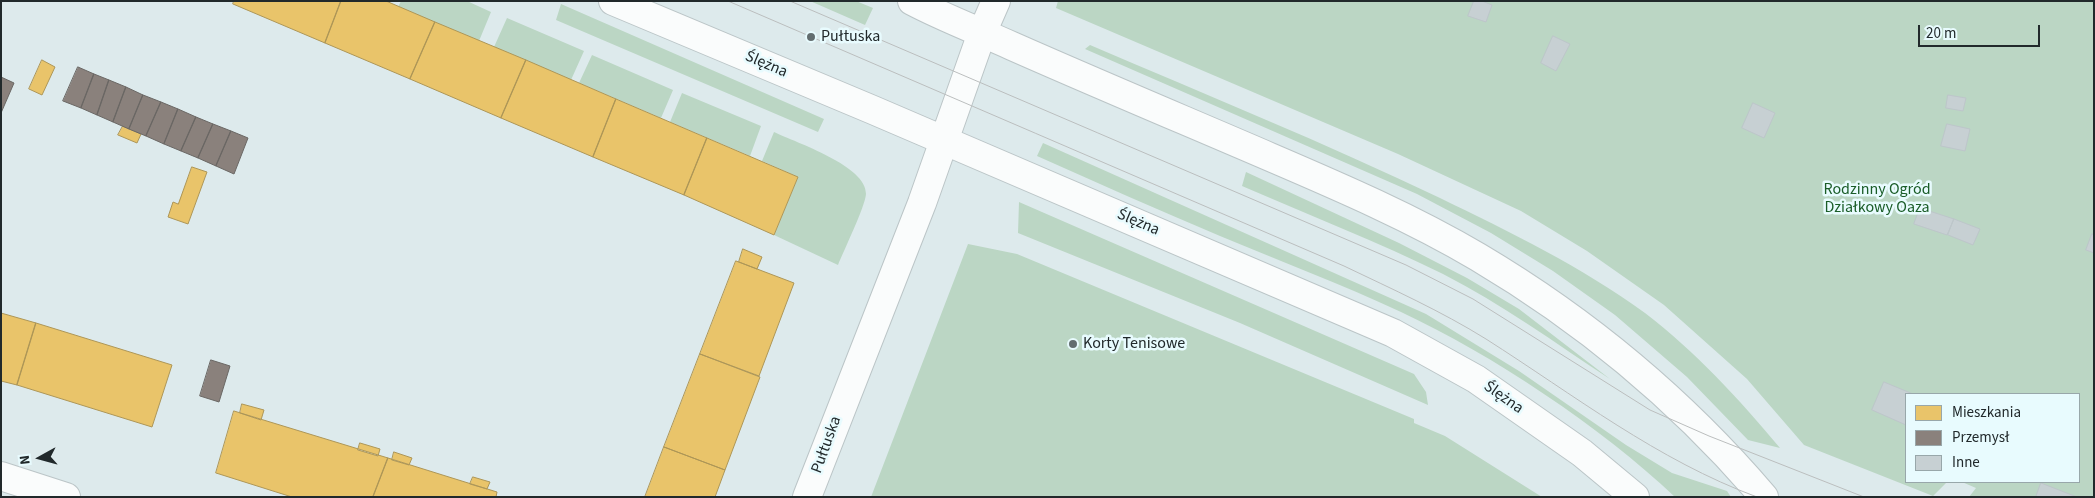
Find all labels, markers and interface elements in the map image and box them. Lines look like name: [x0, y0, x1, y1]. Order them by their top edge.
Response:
scale bar: [1920, 15, 2042, 47]
text: 20 m: [1926, 23, 1956, 44]
place label: Pułtuska: [821, 27, 880, 47]
marker: Pułtuska: [805, 31, 817, 43]
street label: Ślężna: [742, 48, 790, 82]
park label: Rodzinny Ogród Działkowy Oaza: [1823, 180, 1931, 218]
street label: Ślężna: [1114, 206, 1162, 240]
place label: Korty Tenisowe: [1083, 334, 1185, 354]
marker: Korty Tenisowe: [1067, 338, 1079, 350]
street label: Ślężna: [1479, 377, 1527, 419]
legend: [1905, 393, 2080, 483]
text: Mieszkania: [1952, 402, 2021, 423]
street label: Pułtuska: [808, 414, 846, 476]
text: Przemysł: [1952, 427, 2010, 448]
north arrow: [15, 433, 65, 483]
text: Inne: [1952, 452, 1980, 473]
text: N: [15, 454, 36, 466]

